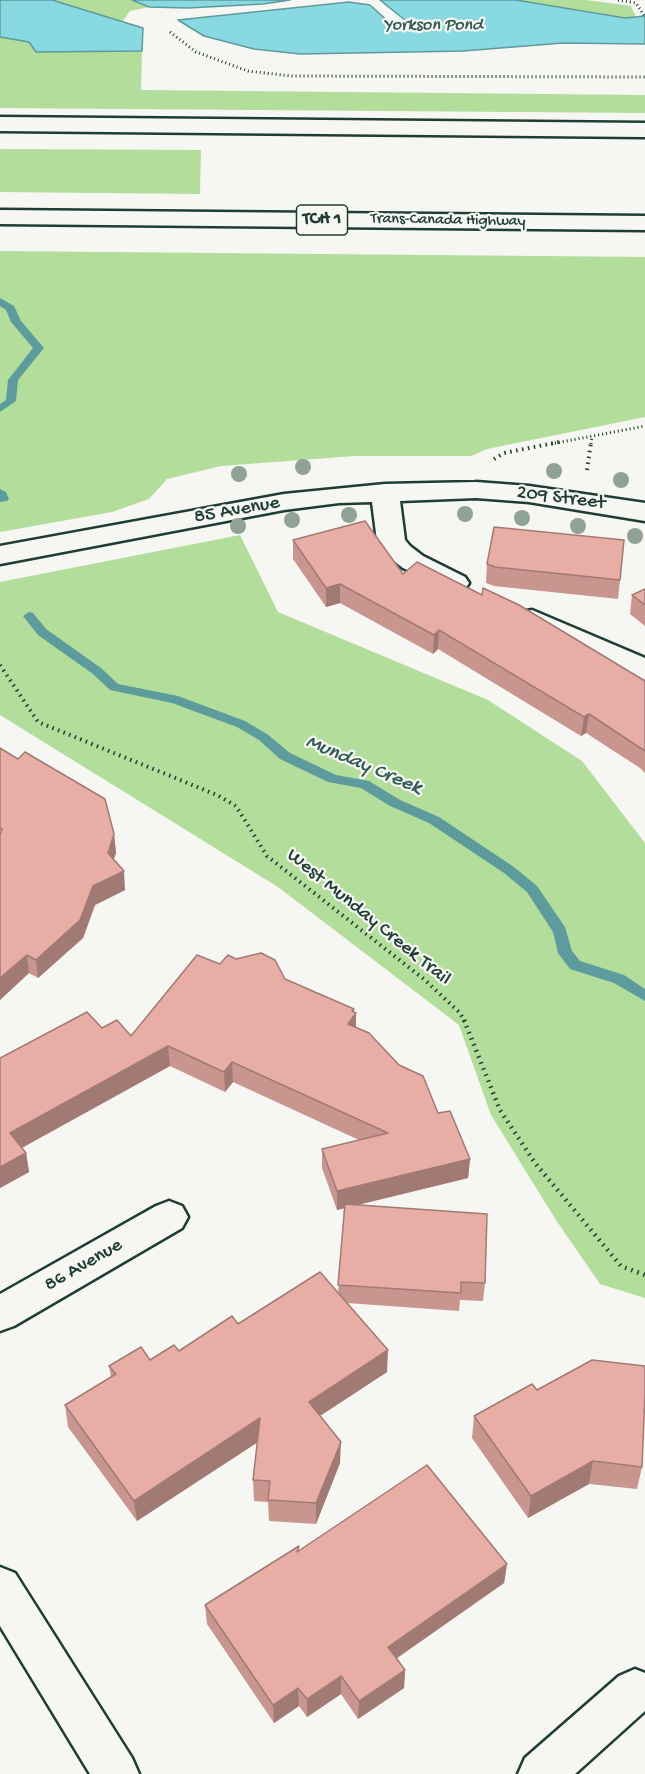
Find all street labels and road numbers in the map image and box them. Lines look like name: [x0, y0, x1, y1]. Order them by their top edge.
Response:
road number: TCH 1: [296, 205, 348, 235]
street label: Trans-Canada Highway: [370, 210, 526, 232]
street label: 209 Street: [515, 482, 607, 516]
street label: 85 Avenue: [192, 492, 282, 530]
street label: West Munday Creek Trail: [281, 844, 455, 992]
street label: 86 Avenue: [41, 1234, 127, 1298]

